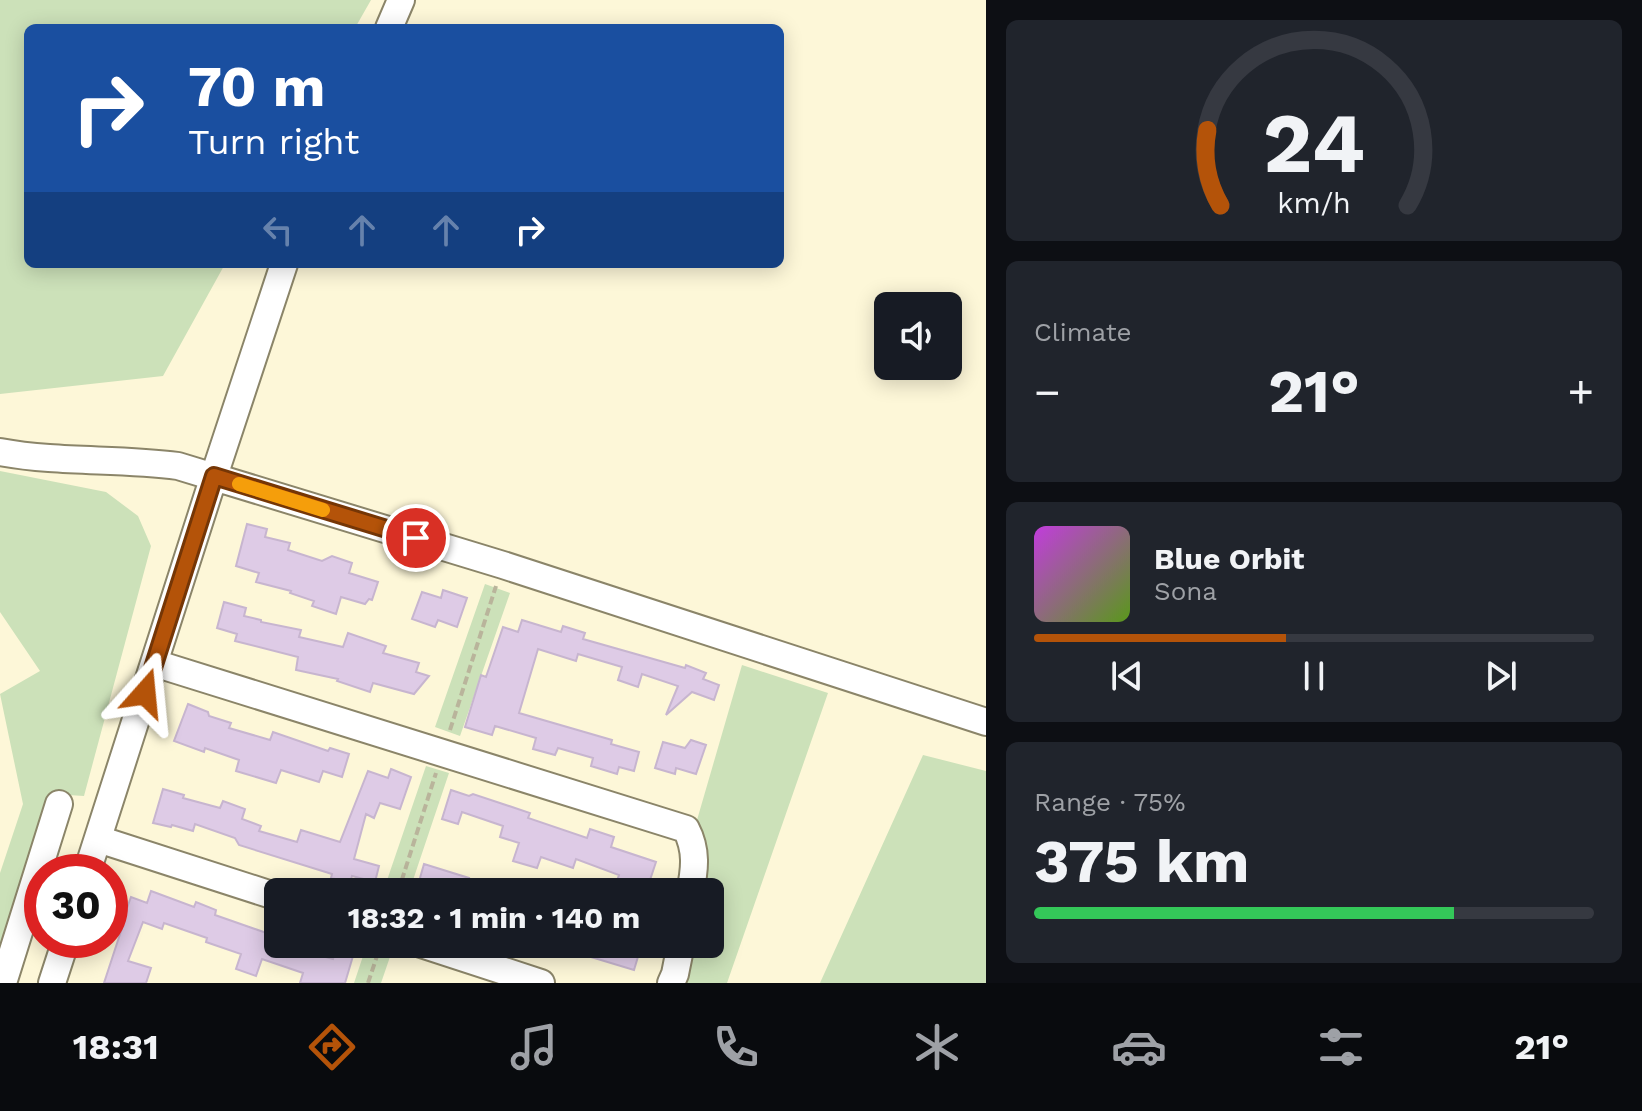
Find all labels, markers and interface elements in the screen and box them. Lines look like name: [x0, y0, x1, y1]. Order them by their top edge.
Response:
text: 70 m: [188, 54, 325, 120]
icon: right: [56, 56, 160, 160]
text: 24: [1263, 95, 1365, 192]
text: Turn right: [188, 121, 359, 163]
text: km/h: [1277, 187, 1351, 221]
icon: left: [256, 208, 300, 252]
icon: ahead: [340, 208, 384, 252]
icon: ahead: [424, 208, 468, 252]
icon: right: [508, 208, 552, 252]
map controls: [874, 292, 962, 380]
button: sound: [874, 292, 962, 380]
text: Climate: [1034, 317, 1132, 347]
text: 21°: [1268, 356, 1360, 427]
text: −: [1034, 366, 1061, 418]
text: +: [1567, 366, 1594, 418]
pin: [382, 504, 450, 572]
icon: arrive: [394, 516, 438, 560]
text: Blue Orbit: [1154, 541, 1304, 576]
text: Sona: [1154, 576, 1217, 606]
position arrow: [103, 651, 187, 735]
icon: previous: [1105, 654, 1149, 698]
icon: pause: [1292, 654, 1336, 698]
icon: next: [1479, 654, 1523, 698]
text: Range · 75%: [1034, 787, 1185, 817]
text: 375 km: [1034, 826, 1250, 897]
speed limit sign: 30: [24, 854, 128, 958]
text: 18:32 · 1 min · 140 m: [348, 900, 640, 935]
icon: directions: [304, 1019, 360, 1075]
icon: music: [506, 1019, 562, 1075]
icon: phone: [708, 1019, 764, 1075]
icon: climate: [909, 1019, 965, 1075]
icon: car: [1111, 1019, 1167, 1075]
icon: filters: [1313, 1019, 1369, 1075]
text: 18:31: [73, 1026, 159, 1068]
text: 21°: [1514, 1026, 1569, 1068]

